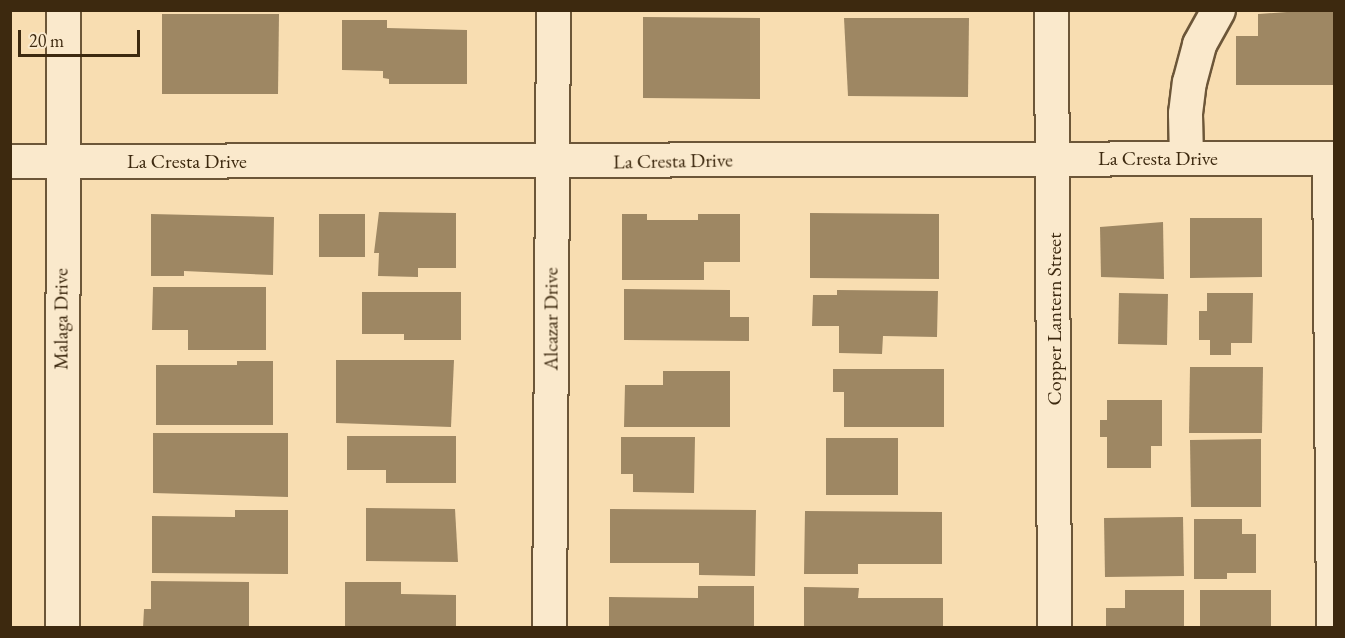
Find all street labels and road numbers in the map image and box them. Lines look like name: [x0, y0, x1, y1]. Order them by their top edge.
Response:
street label: La Cresta Drive: [1098, 146, 1218, 170]
street label: La Cresta Drive: [613, 148, 733, 174]
street label: La Cresta Drive: [127, 149, 247, 173]
street label: Copper Lantern Street: [1042, 233, 1066, 405]
street label: Malaga Drive: [49, 268, 73, 370]
street label: Alcazar Drive: [539, 268, 563, 370]

